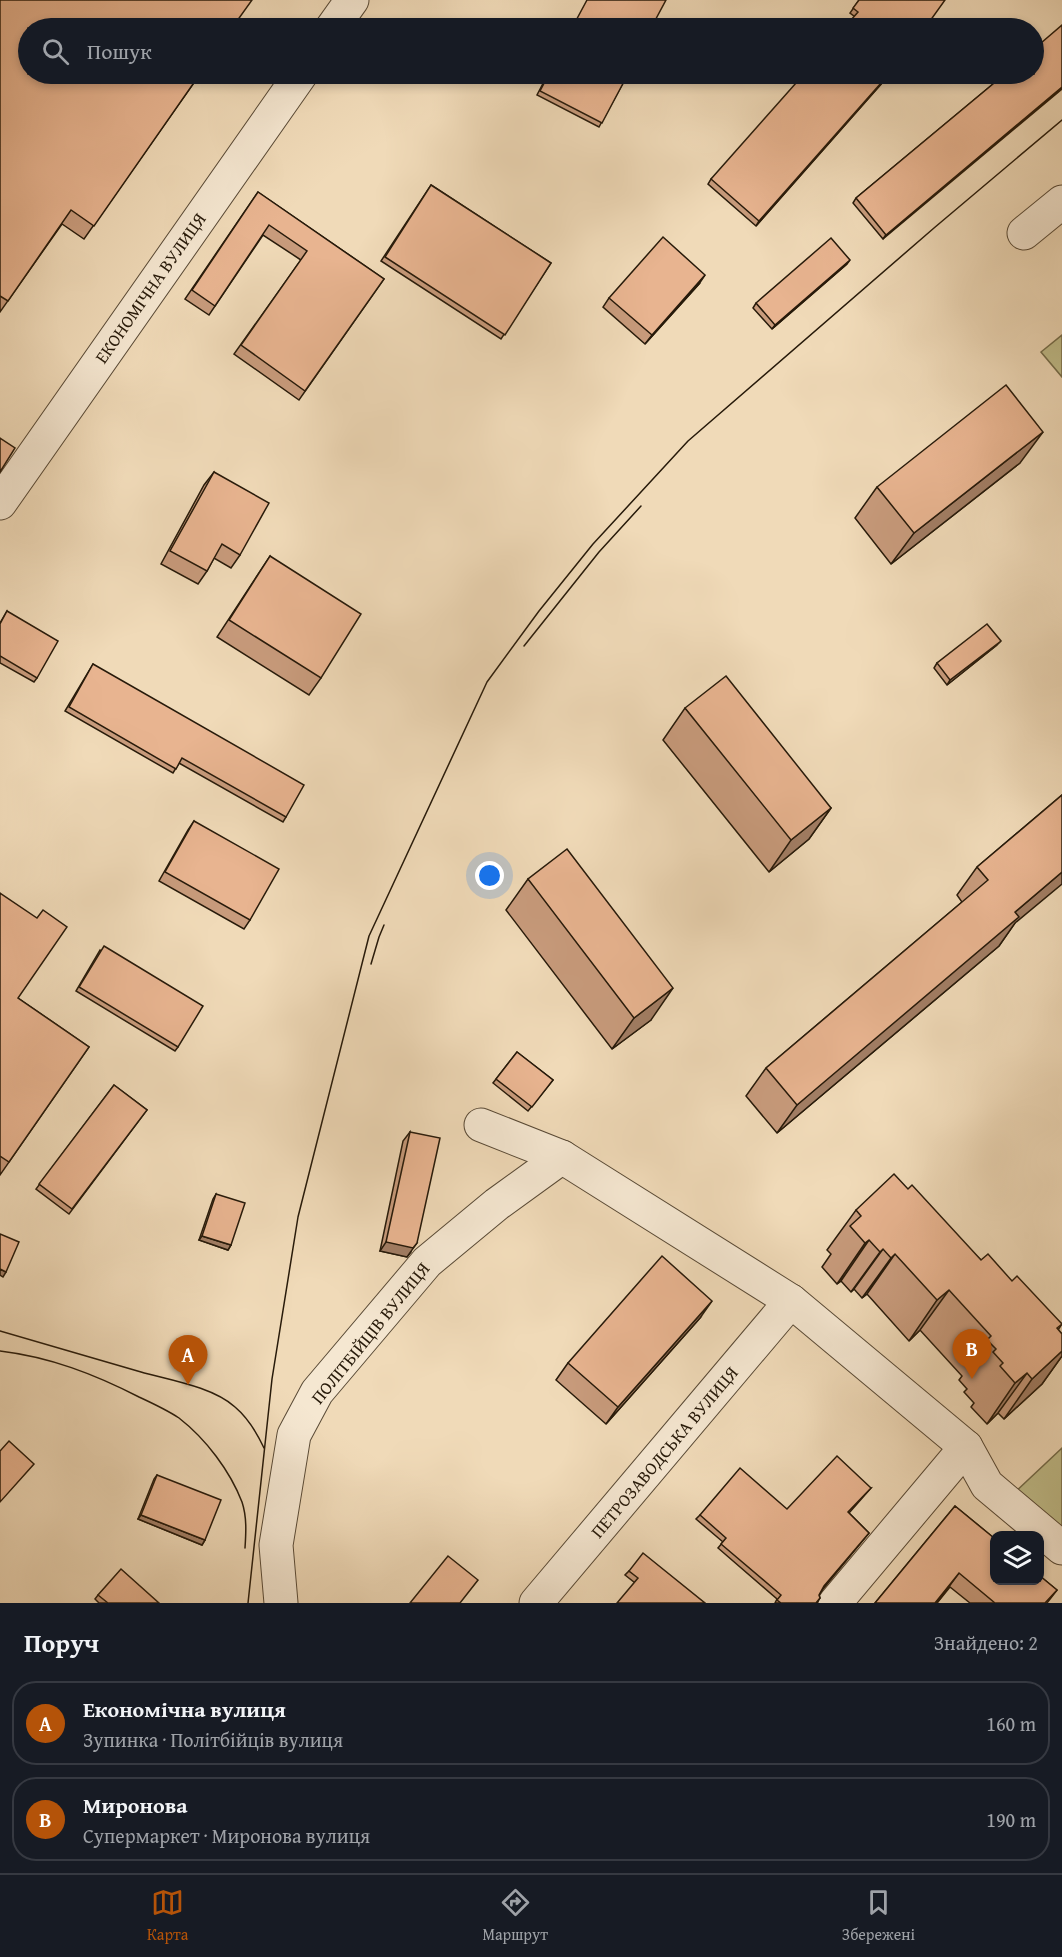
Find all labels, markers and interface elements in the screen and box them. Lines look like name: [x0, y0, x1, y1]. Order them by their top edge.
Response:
search box: [18, 18, 1044, 84]
icon: search: [39, 35, 72, 68]
text: Пошук: [87, 35, 152, 67]
street label: ЕКОНОМІЧНА ВУЛИЦЯ: [88, 207, 212, 369]
your location: [475, 861, 504, 890]
street label: ПОЛІТБІЙЦІВ ВУЛИЦЯ: [304, 1256, 436, 1410]
pin: B: [952, 1330, 992, 1379]
pin: A: [168, 1336, 207, 1385]
street label: ПЕТРОЗАВОДСЬКА ВУЛИЦЯ: [584, 1360, 744, 1544]
map controls: [990, 1531, 1044, 1585]
button: layers: [990, 1531, 1044, 1585]
text: Поруч: [24, 1623, 99, 1662]
text: Знайдено: 2: [934, 1628, 1038, 1657]
text: Економічна вулиця: [83, 1693, 286, 1725]
text: A: [39, 1709, 52, 1738]
text: 160 m: [986, 1709, 1036, 1738]
text: Зупинка · Політбійців вулиця: [83, 1725, 343, 1754]
text: Миронова: [83, 1789, 188, 1821]
text: B: [39, 1805, 52, 1834]
text: 190 m: [986, 1805, 1036, 1834]
text: Супермаркет · Миронова вулиця: [83, 1821, 370, 1850]
tab: Карта: [147, 1886, 188, 1946]
tab: Маршрут: [482, 1886, 548, 1946]
tab: Збережені: [842, 1886, 915, 1946]

